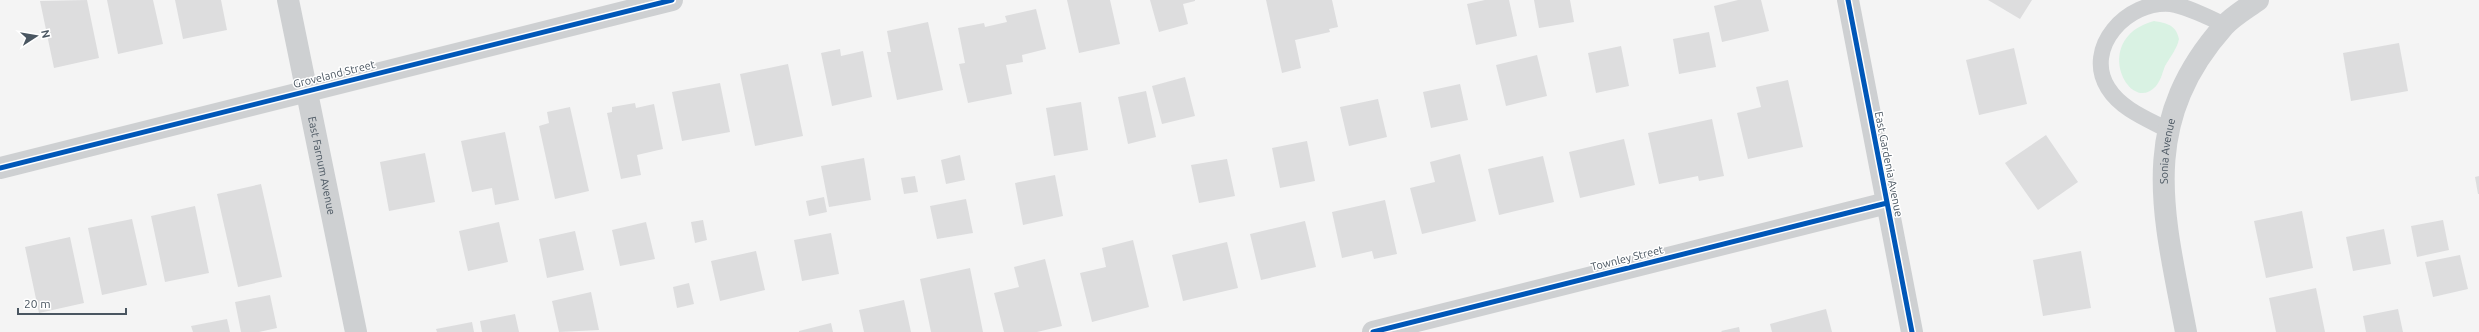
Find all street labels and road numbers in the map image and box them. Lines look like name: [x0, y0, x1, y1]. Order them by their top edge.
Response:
street label: Groveland Street: [292, 58, 377, 90]
street label: East Gardenia Avenue: [1873, 110, 1905, 218]
street label: East Farnum Avenue: [306, 115, 338, 216]
street label: Sonia Avenue: [2158, 117, 2177, 184]
street label: Townley Street: [1589, 243, 1665, 273]

